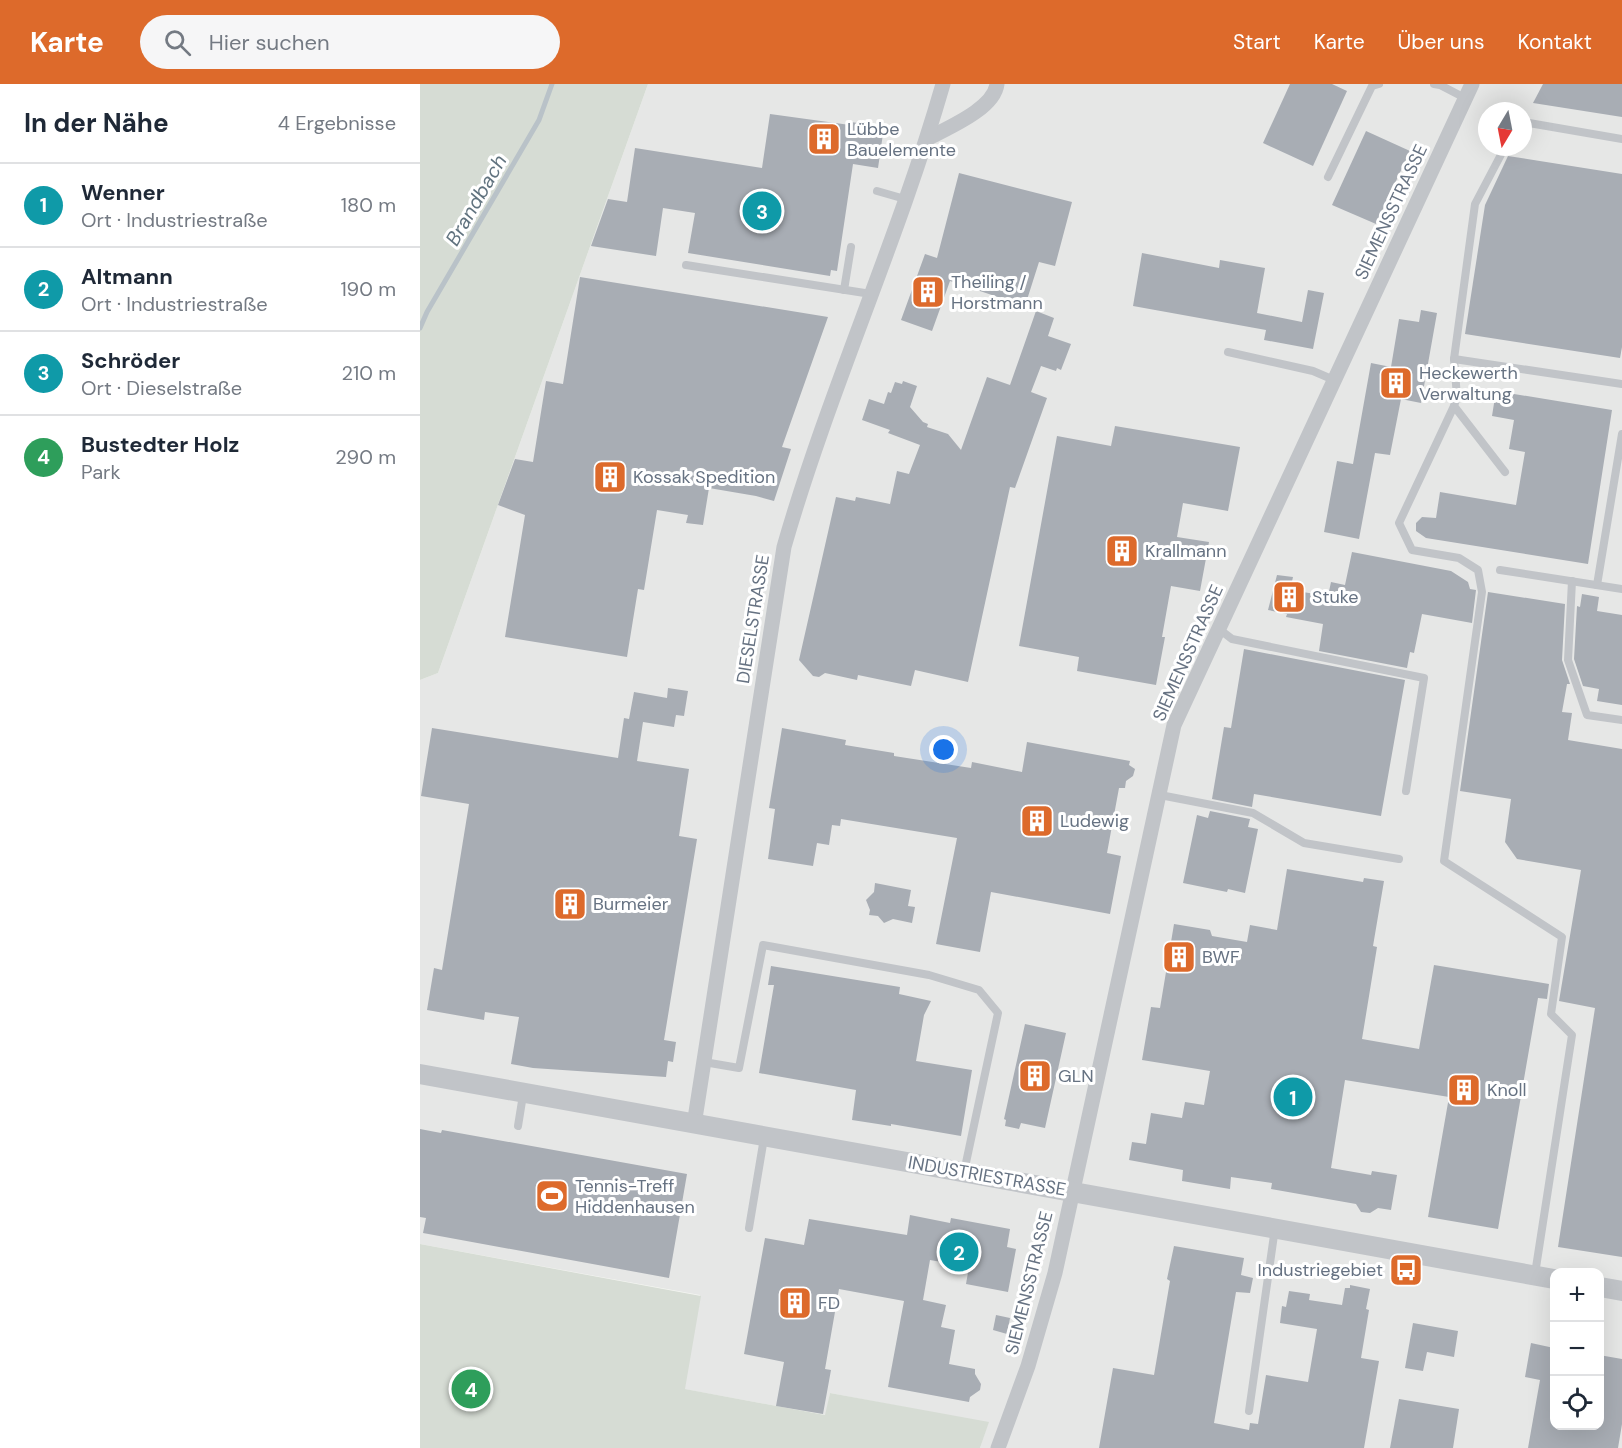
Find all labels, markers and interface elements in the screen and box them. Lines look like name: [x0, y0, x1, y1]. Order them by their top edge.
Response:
search box: [140, 15, 560, 69]
text: Karte: [30, 24, 104, 61]
icon: search: [161, 26, 194, 59]
text: Hier suchen: [209, 28, 330, 57]
text: Start: [1233, 28, 1281, 56]
text: Karte: [1314, 28, 1365, 56]
text: Über uns: [1398, 28, 1484, 56]
text: Kontakt: [1517, 28, 1592, 56]
north arrow: [1478, 102, 1532, 156]
text: In der Nähe: [24, 106, 169, 140]
text: 4 Ergebnisse: [278, 110, 396, 136]
place label: Lübbe Bauelemente: [847, 117, 956, 162]
building icon: Lübbe Bauelemente: [806, 121, 842, 157]
street label: SIEMENSSTRASSE: [1349, 140, 1433, 284]
water label: Brandbach: [440, 150, 512, 250]
text: Wenner: [81, 178, 165, 207]
pin: 3: [742, 188, 782, 234]
text: 1: [40, 192, 47, 218]
text: 180 m: [341, 192, 396, 218]
text: Ort · Industriestraße: [81, 207, 268, 233]
text: Altmann: [81, 262, 173, 291]
place label: Theiling / Horstmann: [951, 270, 1043, 315]
building icon: Theiling / Horstmann: [910, 274, 946, 310]
text: 2: [38, 276, 49, 302]
text: 190 m: [340, 276, 396, 302]
text: Ort · Industriestraße: [81, 291, 268, 317]
text: Schröder: [81, 346, 180, 375]
text: 3: [37, 360, 50, 386]
text: 210 m: [341, 360, 396, 386]
place label: Heckewerth Verwaltung: [1419, 361, 1518, 406]
building icon: Heckewerth Verwaltung: [1378, 365, 1414, 401]
text: Ort · Dieselstraße: [81, 375, 242, 401]
text: Bustedter Holz: [81, 430, 239, 459]
text: 4: [37, 444, 50, 470]
text: 290 m: [335, 444, 396, 470]
text: Park: [81, 459, 121, 485]
building icon: Kossak Spedition: [592, 459, 628, 495]
place label: Kossak Spedition: [633, 465, 775, 489]
building icon: Krallmann: [1104, 533, 1140, 569]
place label: Krallmann: [1145, 539, 1227, 563]
street label: DIESELSTRASSE: [731, 553, 775, 685]
building icon: Stuke: [1271, 579, 1307, 615]
street label: SIEMENSSTRASSE: [1147, 581, 1229, 725]
place label: Stuke: [1312, 585, 1358, 609]
your location: [929, 735, 958, 764]
building icon: Ludewig: [1019, 803, 1055, 839]
place label: Ludewig: [1060, 809, 1129, 833]
building icon: Burmeier: [552, 886, 588, 922]
place label: Burmeier: [593, 892, 669, 916]
building icon: BWF: [1161, 939, 1197, 975]
place label: BWF: [1202, 945, 1240, 969]
building icon: GLN: [1017, 1058, 1053, 1094]
place label: GLN: [1058, 1064, 1094, 1088]
building icon: Knoll: [1446, 1072, 1482, 1108]
pin: 1: [1274, 1074, 1312, 1120]
place label: Knoll: [1487, 1078, 1527, 1102]
street label: INDUSTRIESTRASSE: [906, 1150, 1068, 1202]
place label: Tennis-Treff Hiddenhausen: [575, 1174, 695, 1219]
sports icon: Tennis-Treff Hiddenhausen: [534, 1178, 570, 1214]
street label: SIEMENSSTRASSE: [1000, 1209, 1058, 1357]
pin: 2: [940, 1230, 978, 1274]
bus stop icon: Industriegebiet: [1388, 1252, 1424, 1288]
place label: Industriegebiet: [1258, 1258, 1383, 1282]
map controls: [1550, 1268, 1604, 1430]
button: +: [1550, 1268, 1604, 1322]
building icon: FD: [777, 1285, 813, 1321]
place label: FD: [818, 1291, 840, 1315]
button: −: [1550, 1322, 1604, 1376]
pin: 4: [452, 1366, 490, 1412]
button: locate: [1550, 1376, 1604, 1430]

